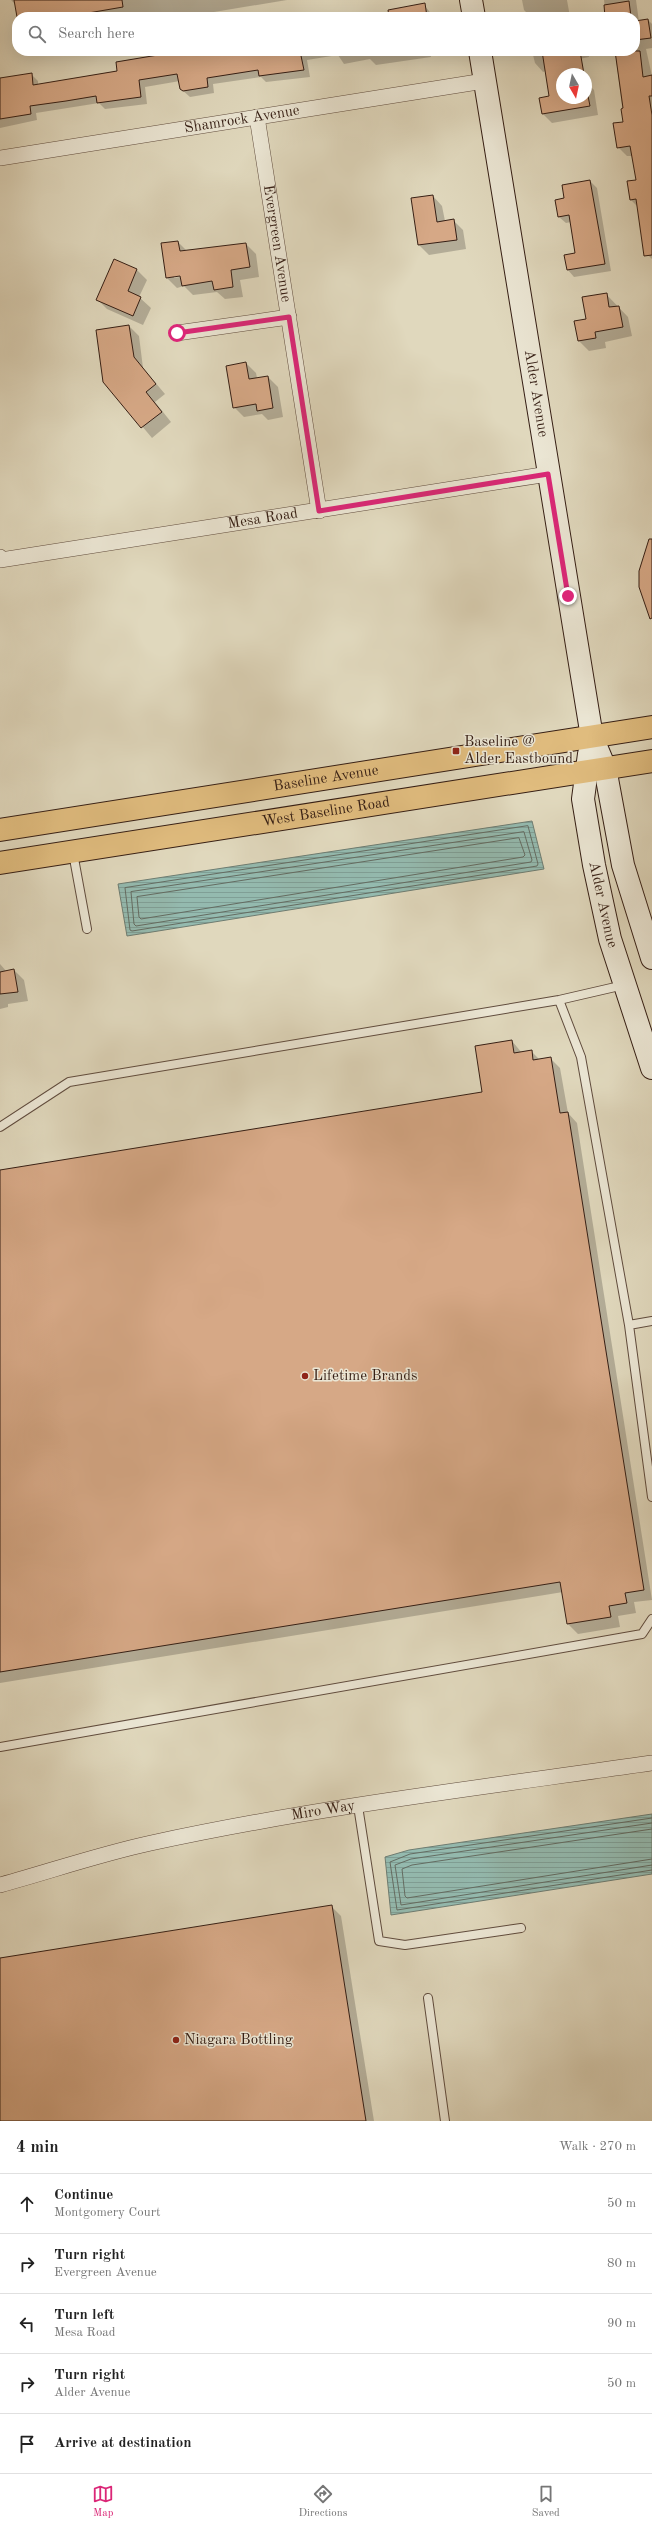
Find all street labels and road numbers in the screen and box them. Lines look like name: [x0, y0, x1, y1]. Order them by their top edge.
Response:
street label: Shamrock Avenue: [183, 103, 301, 136]
street label: Evergreen Avenue: [260, 184, 294, 303]
street label: Alder Avenue: [521, 349, 550, 438]
street label: Mesa Road: [227, 506, 299, 532]
street label: Baseline Avenue: [272, 763, 380, 794]
street label: West Baseline Road: [261, 795, 391, 829]
street label: Alder Avenue: [586, 860, 620, 950]
street label: Miro Way: [290, 1798, 356, 1823]

